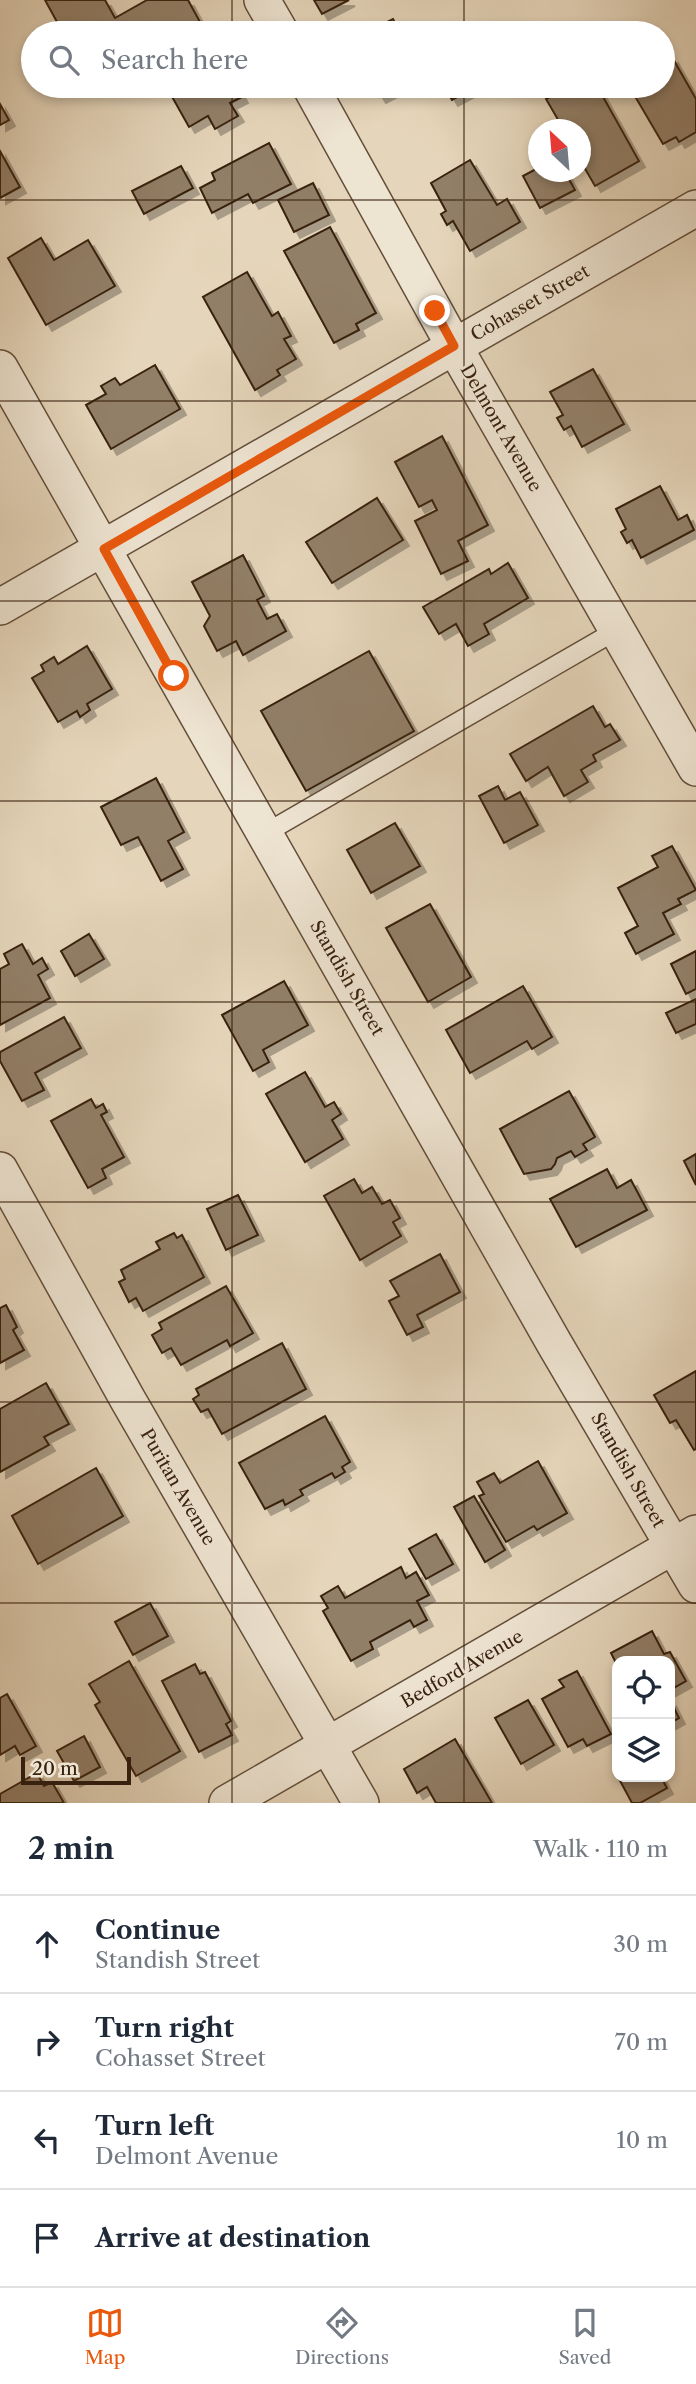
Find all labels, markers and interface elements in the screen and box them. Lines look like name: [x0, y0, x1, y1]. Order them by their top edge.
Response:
search box: [21, 21, 675, 98]
icon: search: [45, 41, 83, 79]
text: Search here: [101, 44, 248, 76]
north arrow: [528, 119, 591, 182]
street label: Cohasset Street: [467, 260, 594, 346]
route end: [419, 295, 450, 326]
street label: Delmont Avenue: [456, 360, 546, 496]
route start: [158, 660, 189, 691]
street label: Standish Street: [305, 917, 389, 1040]
street label: Standish Street: [586, 1409, 670, 1532]
street label: Puritan Avenue: [136, 1425, 220, 1549]
street label: Bedford Avenue: [397, 1625, 527, 1713]
map controls: [612, 1656, 675, 1782]
button: locate: [612, 1656, 675, 1719]
button: layers: [612, 1719, 675, 1782]
scale bar: [21, 1754, 131, 1786]
text: 20 m: [32, 1757, 78, 1780]
text: 2 min: [28, 1830, 114, 1867]
text: Walk · 110 m: [533, 1835, 668, 1863]
text: Continue: [95, 1914, 220, 1946]
icon: ahead: [28, 1925, 66, 1963]
text: 30 m: [613, 1930, 668, 1958]
text: Standish Street: [95, 1946, 260, 1974]
text: Turn right: [95, 2012, 234, 2044]
icon: right: [28, 2023, 66, 2061]
text: 70 m: [615, 2028, 668, 2056]
text: Cohasset Street: [95, 2044, 266, 2072]
text: Turn left: [95, 2110, 214, 2142]
icon: left: [28, 2121, 66, 2159]
text: 10 m: [616, 2126, 668, 2154]
text: Delmont Avenue: [95, 2142, 278, 2170]
icon: arrive: [28, 2219, 66, 2257]
text: Arrive at destination: [95, 2222, 370, 2254]
tab: Map: [85, 2304, 126, 2369]
tab: Directions: [295, 2304, 389, 2369]
tab: Saved: [558, 2304, 611, 2369]

